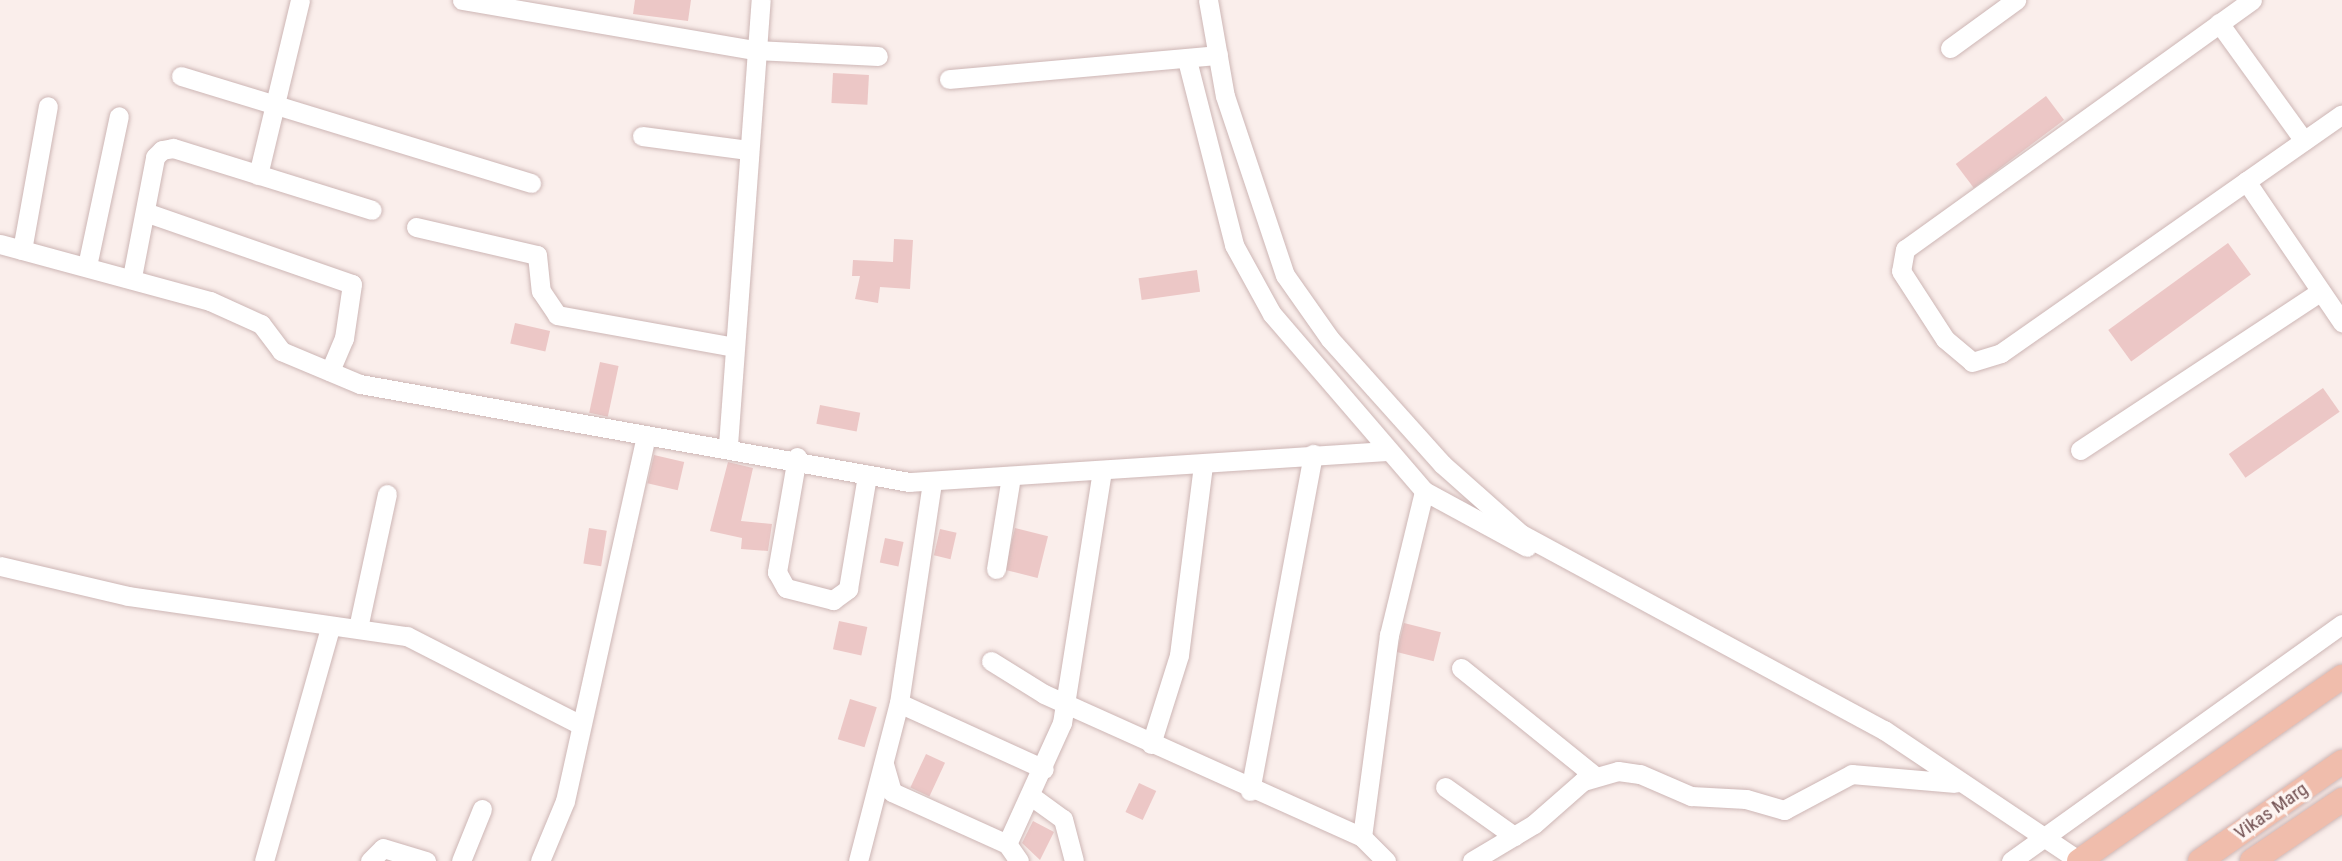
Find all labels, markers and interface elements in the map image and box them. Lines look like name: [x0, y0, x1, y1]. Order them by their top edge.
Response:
street label: Vikas Marg: [2230, 778, 2312, 844]

